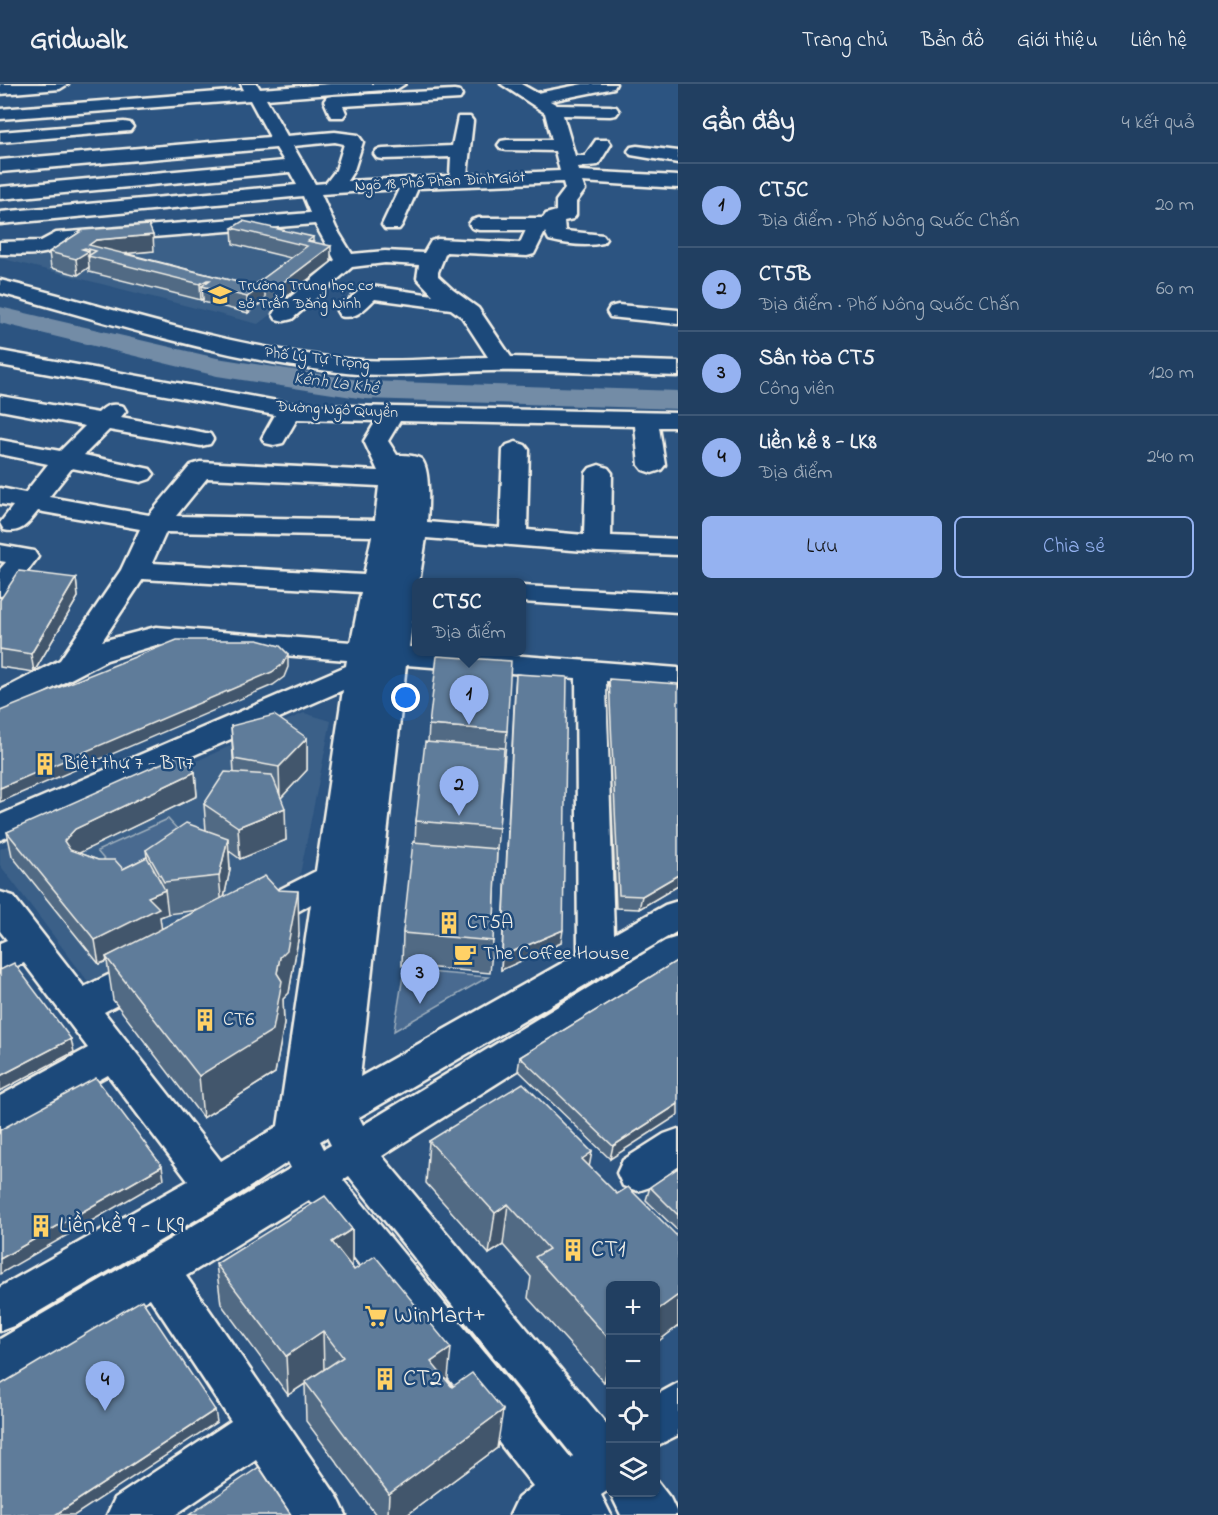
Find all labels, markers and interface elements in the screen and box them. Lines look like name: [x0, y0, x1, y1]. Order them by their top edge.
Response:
text: Gridwalk: [30, 21, 127, 62]
text: Trang chủ: [802, 26, 888, 56]
text: Bản đồ: [921, 26, 984, 56]
text: Giới thiệu: [1017, 26, 1098, 56]
text: Liên hệ: [1131, 26, 1188, 56]
text: Gần đây: [702, 104, 795, 142]
text: 4 kết quả: [1122, 109, 1194, 138]
street label: Ngõ 18 Phố Phan Đình Giót: [354, 166, 527, 198]
text: CT5C: [759, 175, 808, 207]
text: 1: [718, 191, 725, 220]
text: 20 m: [1155, 191, 1194, 220]
text: Địa điểm · Phố Nông Quốc Chấn: [759, 207, 1019, 236]
text: CT5B: [759, 259, 811, 291]
place label: Trường Trung học cơ sở Trần Đăng Ninh: [238, 274, 373, 316]
text: 2: [717, 275, 726, 304]
text: 60 m: [1156, 275, 1194, 304]
school or university icon: Trường Trung học cơ sở Trần Đăng Ninh: [207, 282, 233, 308]
text: Địa điểm · Phố Nông Quốc Chấn: [759, 291, 1019, 320]
street label: Phố Lý Tự Trọng: [263, 341, 371, 377]
text: Sân tòa CT5: [759, 343, 875, 375]
text: 3: [717, 359, 726, 388]
text: 120 m: [1149, 359, 1194, 388]
water label: Kênh La Khê: [292, 366, 382, 402]
text: Công viên: [759, 375, 834, 404]
street label: Đường Ngô Quyền: [274, 395, 399, 425]
text: Liền kề 8 - LK8: [759, 427, 877, 459]
text: 4: [717, 443, 726, 472]
text: 240 m: [1147, 443, 1194, 472]
text: Địa điểm: [759, 459, 832, 488]
button: Lưu: [702, 516, 942, 578]
button: Chia sẻ: [954, 516, 1194, 578]
popup: [412, 578, 526, 656]
text: CT5C: [432, 587, 482, 619]
text: Địa điểm: [432, 619, 506, 648]
pin: 1: [450, 676, 488, 725]
your location: [391, 683, 420, 712]
place label: Biệt thự 7 - BT7: [62, 750, 194, 779]
building icon: Biệt thự 7 - BT7: [32, 751, 58, 777]
pin: 2: [440, 766, 478, 816]
place label: CT5A: [467, 909, 513, 938]
building icon: CT5A: [436, 910, 462, 936]
place label: The Coffee House: [483, 940, 629, 969]
cafe icon: The Coffee House: [452, 941, 478, 967]
pin: 3: [400, 954, 440, 1004]
place label: CT6: [223, 1006, 254, 1035]
building icon: CT6: [192, 1007, 218, 1033]
place label: Liền kề 9 - LK9: [59, 1209, 185, 1244]
building icon: Liền kề 9 - LK9: [28, 1213, 54, 1239]
place label: CT1: [591, 1233, 626, 1268]
building icon: CT1: [560, 1237, 586, 1263]
map controls: [606, 1281, 660, 1497]
button: +: [606, 1281, 660, 1335]
place label: WinMart+: [394, 1299, 486, 1334]
supermarket icon: WinMart+: [363, 1303, 389, 1329]
button: −: [606, 1335, 660, 1389]
pin: 4: [86, 1362, 124, 1411]
place label: CT2: [403, 1362, 442, 1397]
building icon: CT2: [372, 1366, 398, 1392]
button: locate: [606, 1389, 660, 1443]
button: layers: [606, 1443, 660, 1497]

